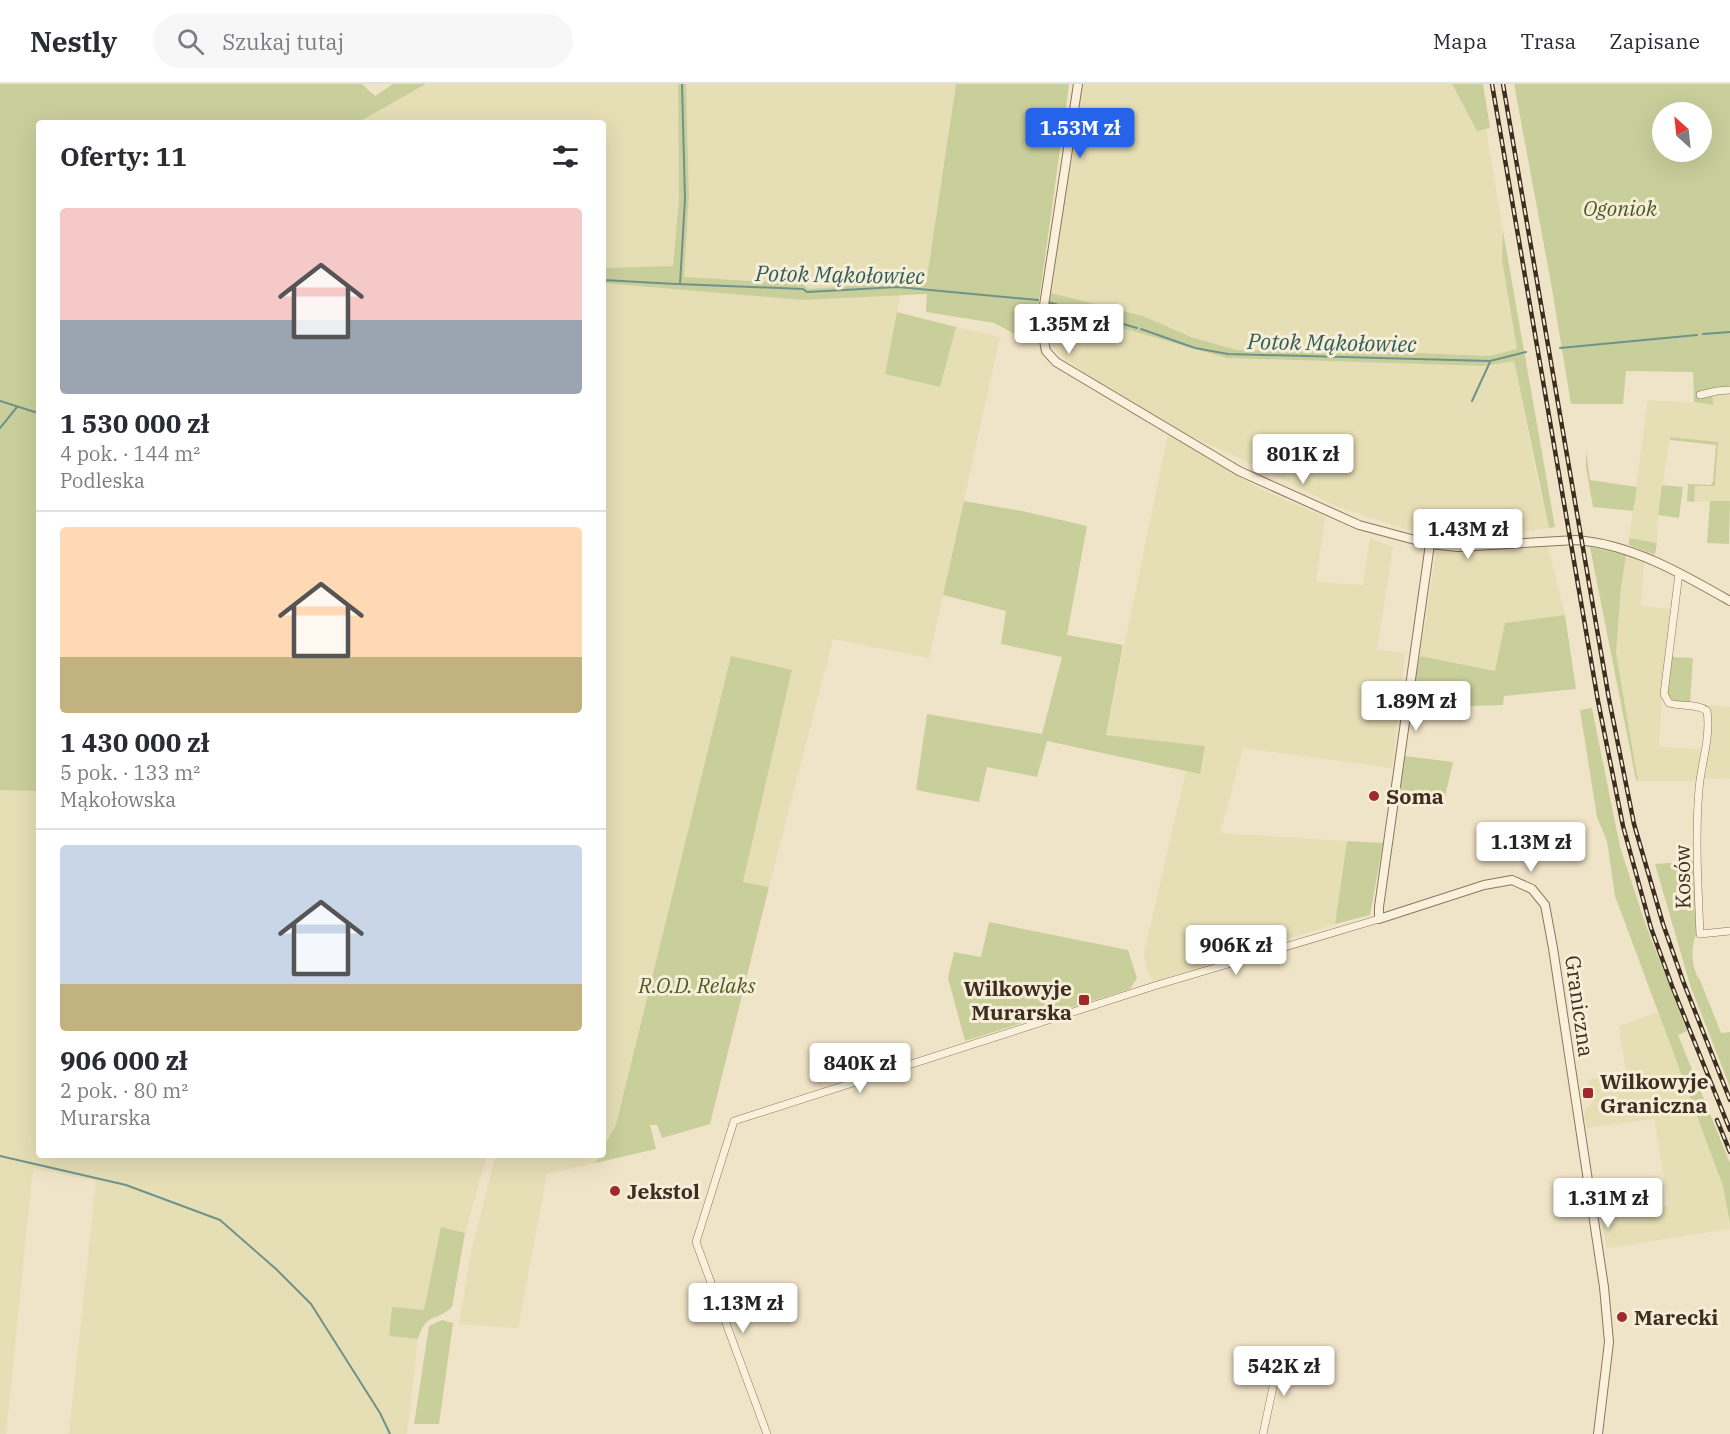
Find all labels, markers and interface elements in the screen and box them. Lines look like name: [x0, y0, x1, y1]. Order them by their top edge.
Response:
search box: [153, 14, 573, 68]
text: Nestly: [30, 23, 117, 60]
icon: search: [174, 25, 207, 58]
text: Szukaj tutaj: [222, 27, 344, 56]
text: Mapa: [1433, 27, 1487, 55]
text: Trasa: [1520, 27, 1576, 55]
text: Zapisane: [1609, 27, 1700, 55]
north arrow: [1652, 102, 1712, 162]
map controls: [1652, 102, 1712, 162]
pin: 1.53M zł: [1018, 108, 1142, 159]
text: 1.53M zł: [1039, 114, 1121, 141]
text: Oferty: 11: [60, 139, 187, 173]
icon: filters: [549, 140, 582, 173]
park label: Ogoniok: [1583, 194, 1658, 222]
icon: home: [267, 247, 375, 355]
water label: Potok Mąkołowiec: [754, 258, 925, 290]
pin: 1.35M zł: [1007, 304, 1131, 355]
text: 1.35M zł: [1028, 310, 1110, 337]
water label: Potok Mąkołowiec: [1246, 326, 1417, 358]
text: 1 530 000 zł: [60, 406, 209, 440]
pin: 801K zł: [1248, 434, 1358, 485]
text: 4 pok. · 144 m²: [60, 440, 200, 467]
text: 801K zł: [1267, 440, 1339, 467]
text: Podleska: [60, 467, 145, 494]
pin: 1.43M zł: [1406, 509, 1530, 560]
text: 1.43M zł: [1427, 515, 1509, 542]
icon: home: [267, 566, 375, 674]
pin: 1.89M zł: [1354, 681, 1478, 732]
text: 1.89M zł: [1375, 687, 1457, 714]
text: 1 430 000 zł: [60, 725, 209, 759]
text: 5 pok. · 133 m²: [60, 759, 200, 786]
place label: Soma: [1386, 782, 1444, 810]
text: Mąkołowska: [60, 786, 176, 813]
marker: Soma: [1367, 789, 1381, 803]
pin: 1.13M zł: [1469, 822, 1593, 873]
text: 1.13M zł: [1490, 828, 1572, 855]
street label: Kosów: [1667, 844, 1697, 909]
icon: home: [267, 884, 375, 992]
pin: 906K zł: [1181, 925, 1291, 976]
text: 906K zł: [1200, 931, 1272, 958]
street label: Graniczna: [1559, 953, 1601, 1059]
park label: R.O.D. Relaks: [638, 971, 756, 999]
place label: Wilkowyje Murarska: [963, 974, 1072, 1026]
marker: Wilkowyje Murarska: [1077, 993, 1091, 1007]
text: 906 000 zł: [60, 1043, 188, 1077]
pin: 840K zł: [805, 1043, 915, 1094]
text: 840K zł: [824, 1049, 896, 1076]
place label: Wilkowyje Graniczna: [1600, 1067, 1709, 1119]
text: 2 pok. · 80 m²: [60, 1077, 188, 1104]
marker: Wilkowyje Graniczna: [1581, 1086, 1595, 1100]
text: Murarska: [60, 1104, 151, 1131]
place label: Jekstol: [627, 1177, 700, 1205]
pin: 1.31M zł: [1546, 1178, 1670, 1229]
marker: Jekstol: [608, 1184, 622, 1198]
text: 1.31M zł: [1567, 1184, 1649, 1211]
pin: 1.13M zł: [681, 1283, 805, 1334]
text: 1.13M zł: [702, 1289, 784, 1316]
place label: Marecki: [1634, 1303, 1718, 1331]
marker: Marecki: [1615, 1310, 1629, 1324]
pin: 542K zł: [1229, 1346, 1339, 1397]
text: 542K zł: [1248, 1352, 1320, 1379]

